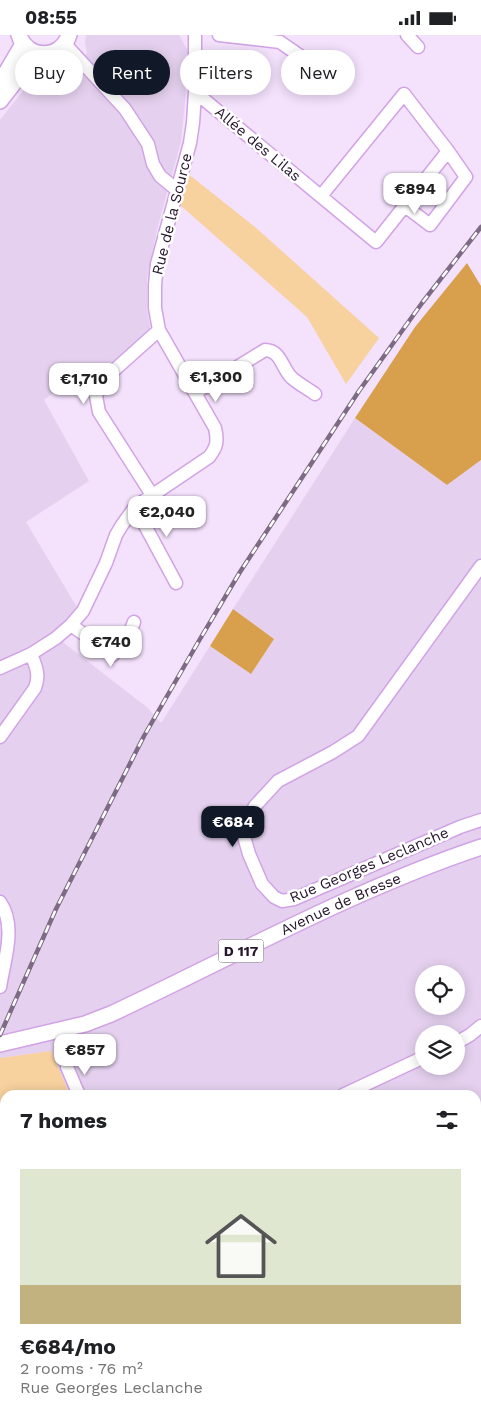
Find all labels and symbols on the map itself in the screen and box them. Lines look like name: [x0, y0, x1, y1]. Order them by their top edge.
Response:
street label: Allée des Lilas: [211, 103, 305, 185]
street label: Rue de la Source: [148, 151, 196, 277]
pin: €894: [385, 173, 445, 215]
pin: €1,300: [175, 361, 257, 403]
pin: €1,710: [43, 363, 125, 405]
pin: €2,040: [126, 495, 208, 538]
pin: €740: [81, 625, 141, 668]
pin: €684: [203, 805, 263, 848]
street label: Rue Georges Leclanche: [287, 823, 451, 907]
street label: Avenue de Bresse: [278, 869, 404, 939]
road number: D 117: [218, 939, 264, 963]
pin: €857: [55, 1033, 115, 1076]

